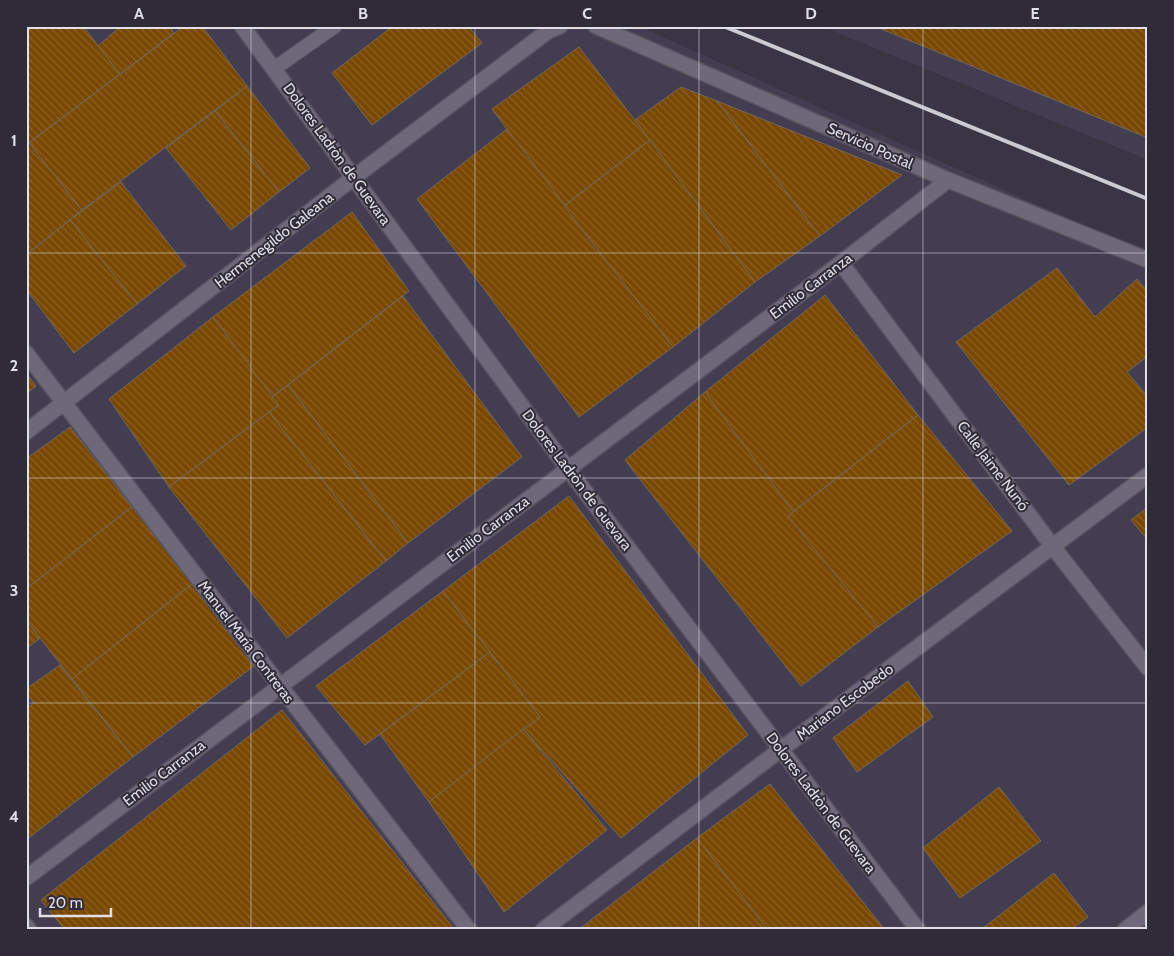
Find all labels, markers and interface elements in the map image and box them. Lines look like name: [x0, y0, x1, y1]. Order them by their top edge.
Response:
text: A: [134, 4, 144, 23]
text: B: [358, 4, 368, 23]
text: C: [582, 4, 592, 23]
text: D: [805, 4, 817, 23]
text: E: [1030, 4, 1040, 23]
street label: Dolores Ladròn de Guevara: [279, 79, 395, 229]
street label: Servicio Postal: [824, 119, 916, 173]
text: 1: [11, 131, 17, 150]
street label: Hermenegildo Galeana: [211, 188, 337, 292]
street label: Emilio Carranza: [766, 249, 856, 323]
text: 2: [10, 356, 18, 375]
street label: Dolores Ladròn de Guevara: [518, 406, 636, 554]
street label: Calle Jaime Nunó: [953, 418, 1033, 514]
street label: Emilio Carranza: [443, 492, 533, 566]
street label: Manuel María Contreras: [194, 577, 298, 707]
text: 3: [10, 581, 18, 600]
street label: Mariano Escobedo: [793, 660, 897, 744]
street label: Dolores Ladròn de Guevara: [762, 729, 880, 877]
street label: Emilio Carranza: [119, 736, 209, 810]
text: 4: [9, 807, 19, 826]
scale bar: [40, 886, 111, 918]
text: 20 m: [48, 894, 83, 912]

